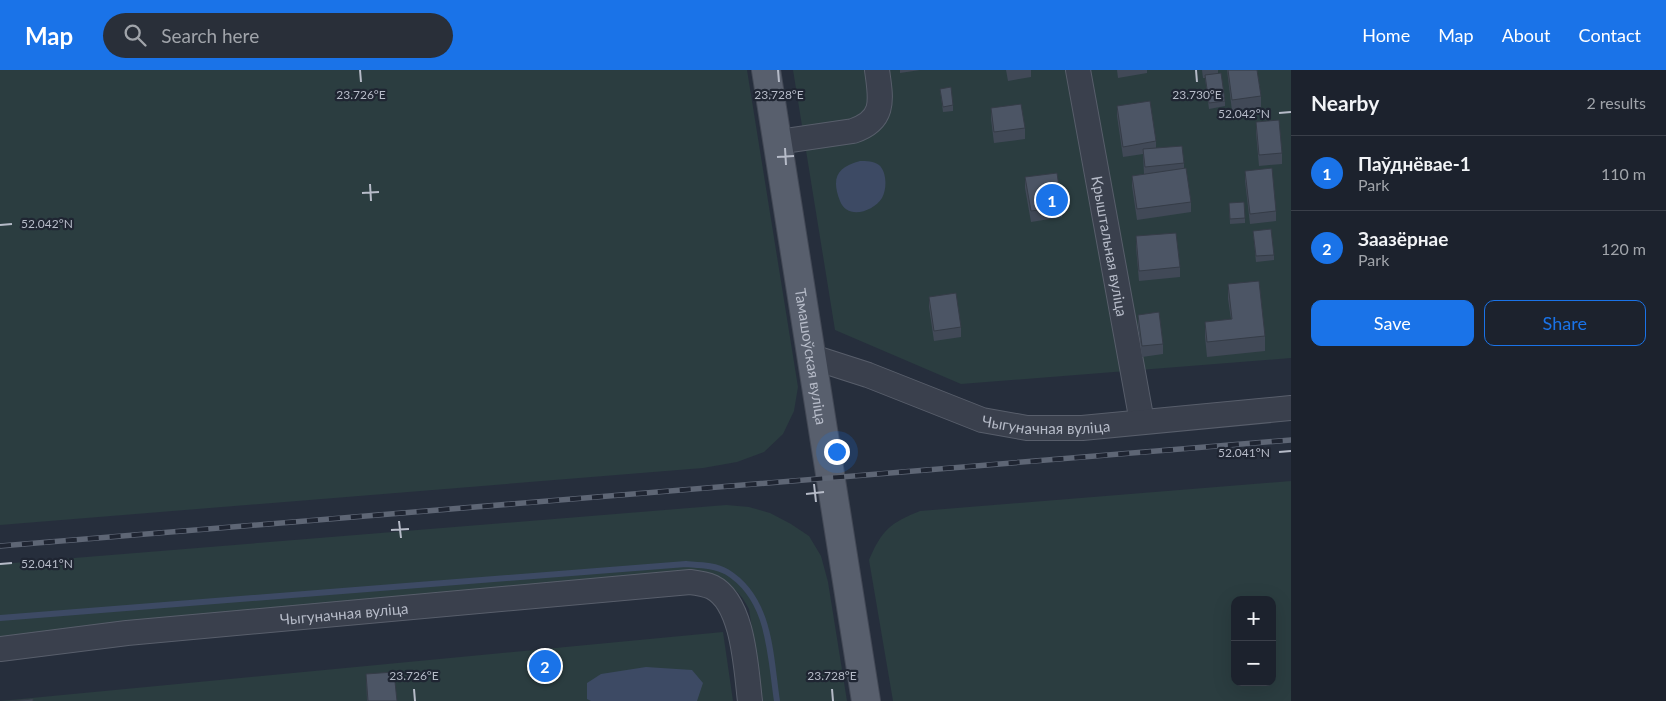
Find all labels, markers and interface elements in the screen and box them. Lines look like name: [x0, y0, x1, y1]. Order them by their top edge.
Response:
search box: [103, 13, 453, 58]
text: Map: [25, 21, 73, 50]
icon: search: [121, 21, 149, 49]
text: Search here: [161, 24, 259, 47]
text: Home: [1362, 24, 1410, 46]
text: Map: [1438, 24, 1474, 46]
text: About: [1502, 24, 1551, 46]
text: Contact: [1579, 24, 1641, 46]
text: 23.726°E: [336, 87, 386, 102]
text: 23.728°E: [754, 87, 804, 102]
text: 23.730°E: [1172, 87, 1222, 102]
text: Nearby: [1311, 90, 1379, 115]
text: 2 results: [1586, 93, 1646, 112]
text: 52.042°N: [1218, 106, 1270, 121]
text: Паўднёвае-1: [1358, 152, 1471, 175]
text: 1: [1322, 164, 1332, 183]
text: 110 m: [1601, 164, 1646, 183]
street label: Крыштальная вуліца: [1088, 174, 1132, 318]
text: Park: [1358, 175, 1389, 194]
pin: 1: [1036, 181, 1068, 219]
text: 52.042°N: [21, 216, 73, 231]
text: Заазёрнае: [1358, 227, 1448, 250]
text: 2: [1322, 239, 1332, 258]
text: 120 m: [1601, 239, 1646, 258]
text: Park: [1358, 250, 1389, 269]
street label: Тамашоўская вуліца: [792, 287, 831, 426]
button: Save: [1311, 300, 1474, 346]
button: Share: [1484, 300, 1646, 346]
street label: Чыгуначная вуліца: [981, 411, 1111, 437]
your location: [824, 439, 850, 465]
text: 52.041°N: [1218, 445, 1270, 460]
text: 52.041°N: [21, 556, 73, 571]
map controls: [1231, 596, 1276, 686]
button: +: [1231, 596, 1276, 641]
street label: Чыгуначная вуліца: [279, 599, 409, 628]
button: −: [1231, 641, 1276, 686]
pin: 2: [529, 647, 561, 685]
text: 23.726°E: [389, 668, 439, 683]
text: 23.728°E: [807, 668, 857, 683]

